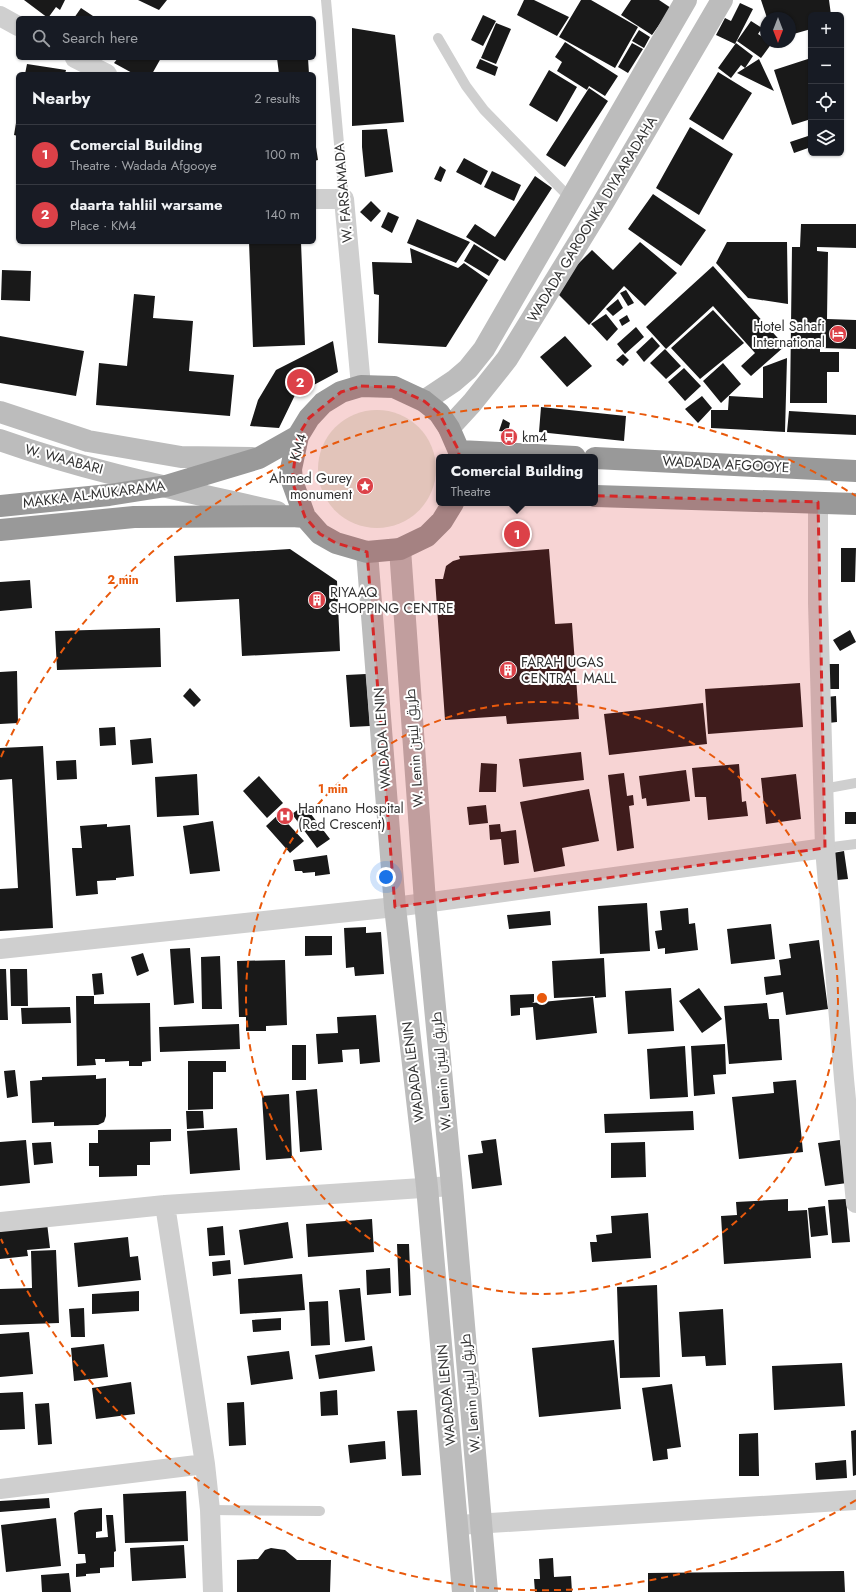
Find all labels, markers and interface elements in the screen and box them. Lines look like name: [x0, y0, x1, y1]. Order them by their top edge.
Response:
north arrow: [760, 12, 796, 48]
map controls: [808, 12, 844, 156]
button: +: [808, 12, 844, 48]
search box: [16, 16, 316, 60]
icon: search: [30, 27, 52, 49]
text: Search here: [62, 27, 138, 49]
button: −: [808, 48, 844, 84]
button: locate: [808, 84, 844, 120]
text: Nearby: [32, 86, 90, 110]
text: 2 results: [254, 89, 300, 108]
street label: WADADA GAROONKA DIYAARADAHA: [522, 111, 662, 326]
button: layers: [808, 120, 844, 156]
text: Comercial Building: [70, 134, 202, 156]
street label: W. FARSAMADA: [329, 142, 357, 244]
text: 1: [42, 145, 48, 164]
text: 100 m: [265, 145, 300, 164]
text: Theatre · Wadada Afgooye: [70, 156, 217, 175]
text: daarta tahliil warsame: [70, 194, 223, 216]
text: 2: [41, 205, 49, 224]
text: 140 m: [265, 205, 300, 224]
text: Place · KM4: [70, 216, 136, 235]
place label: Hotel Sahafi International: [753, 316, 825, 352]
hotel icon: Hotel Sahafi International: [828, 324, 848, 344]
pin: 2: [287, 367, 313, 397]
bus stop icon: km4: [499, 427, 519, 447]
place label: km4: [522, 427, 547, 447]
street label: KM4: [285, 431, 311, 463]
street label: W. WAABARI: [23, 439, 105, 479]
street label: WADADA AFGOOYE: [662, 451, 790, 477]
popup: [436, 454, 598, 506]
text: Comercial Building: [451, 460, 583, 482]
place label: Ahmed Gurey monument: [269, 468, 353, 504]
street label: MAKKA AL-MUKARAMA: [22, 475, 167, 513]
place icon: Ahmed Gurey monument: [355, 476, 375, 496]
text: Theatre: [451, 482, 491, 501]
pin: 1: [504, 519, 530, 549]
text: 2 min: [107, 571, 139, 589]
place label: RIYAAQ SHOPPING CENTRE: [330, 582, 454, 618]
building icon: RIYAAQ SHOPPING CENTRE: [307, 590, 327, 610]
place label: FARAH UGAS CENTRAL MALL: [521, 652, 617, 688]
building icon: FARAH UGAS CENTRAL MALL: [498, 660, 518, 680]
street label: WADADA LENIN: [368, 687, 396, 789]
street label: W. Lenin طريق لينين: [400, 688, 428, 808]
text: 1 min: [318, 780, 348, 798]
place label: Hannano Hospital (Red Crescent): [298, 798, 404, 834]
hospital icon: Hannano Hospital (Red Crescent): [275, 806, 295, 826]
your location: [376, 867, 396, 887]
centre of rings: [535, 991, 549, 1005]
street label: W. Lenin طريق لينين: [426, 1011, 456, 1131]
street label: WADADA LENIN: [397, 1020, 429, 1124]
street label: W. Lenin طريق لينين: [455, 1333, 485, 1453]
street label: WADADA LENIN: [432, 1343, 460, 1447]

